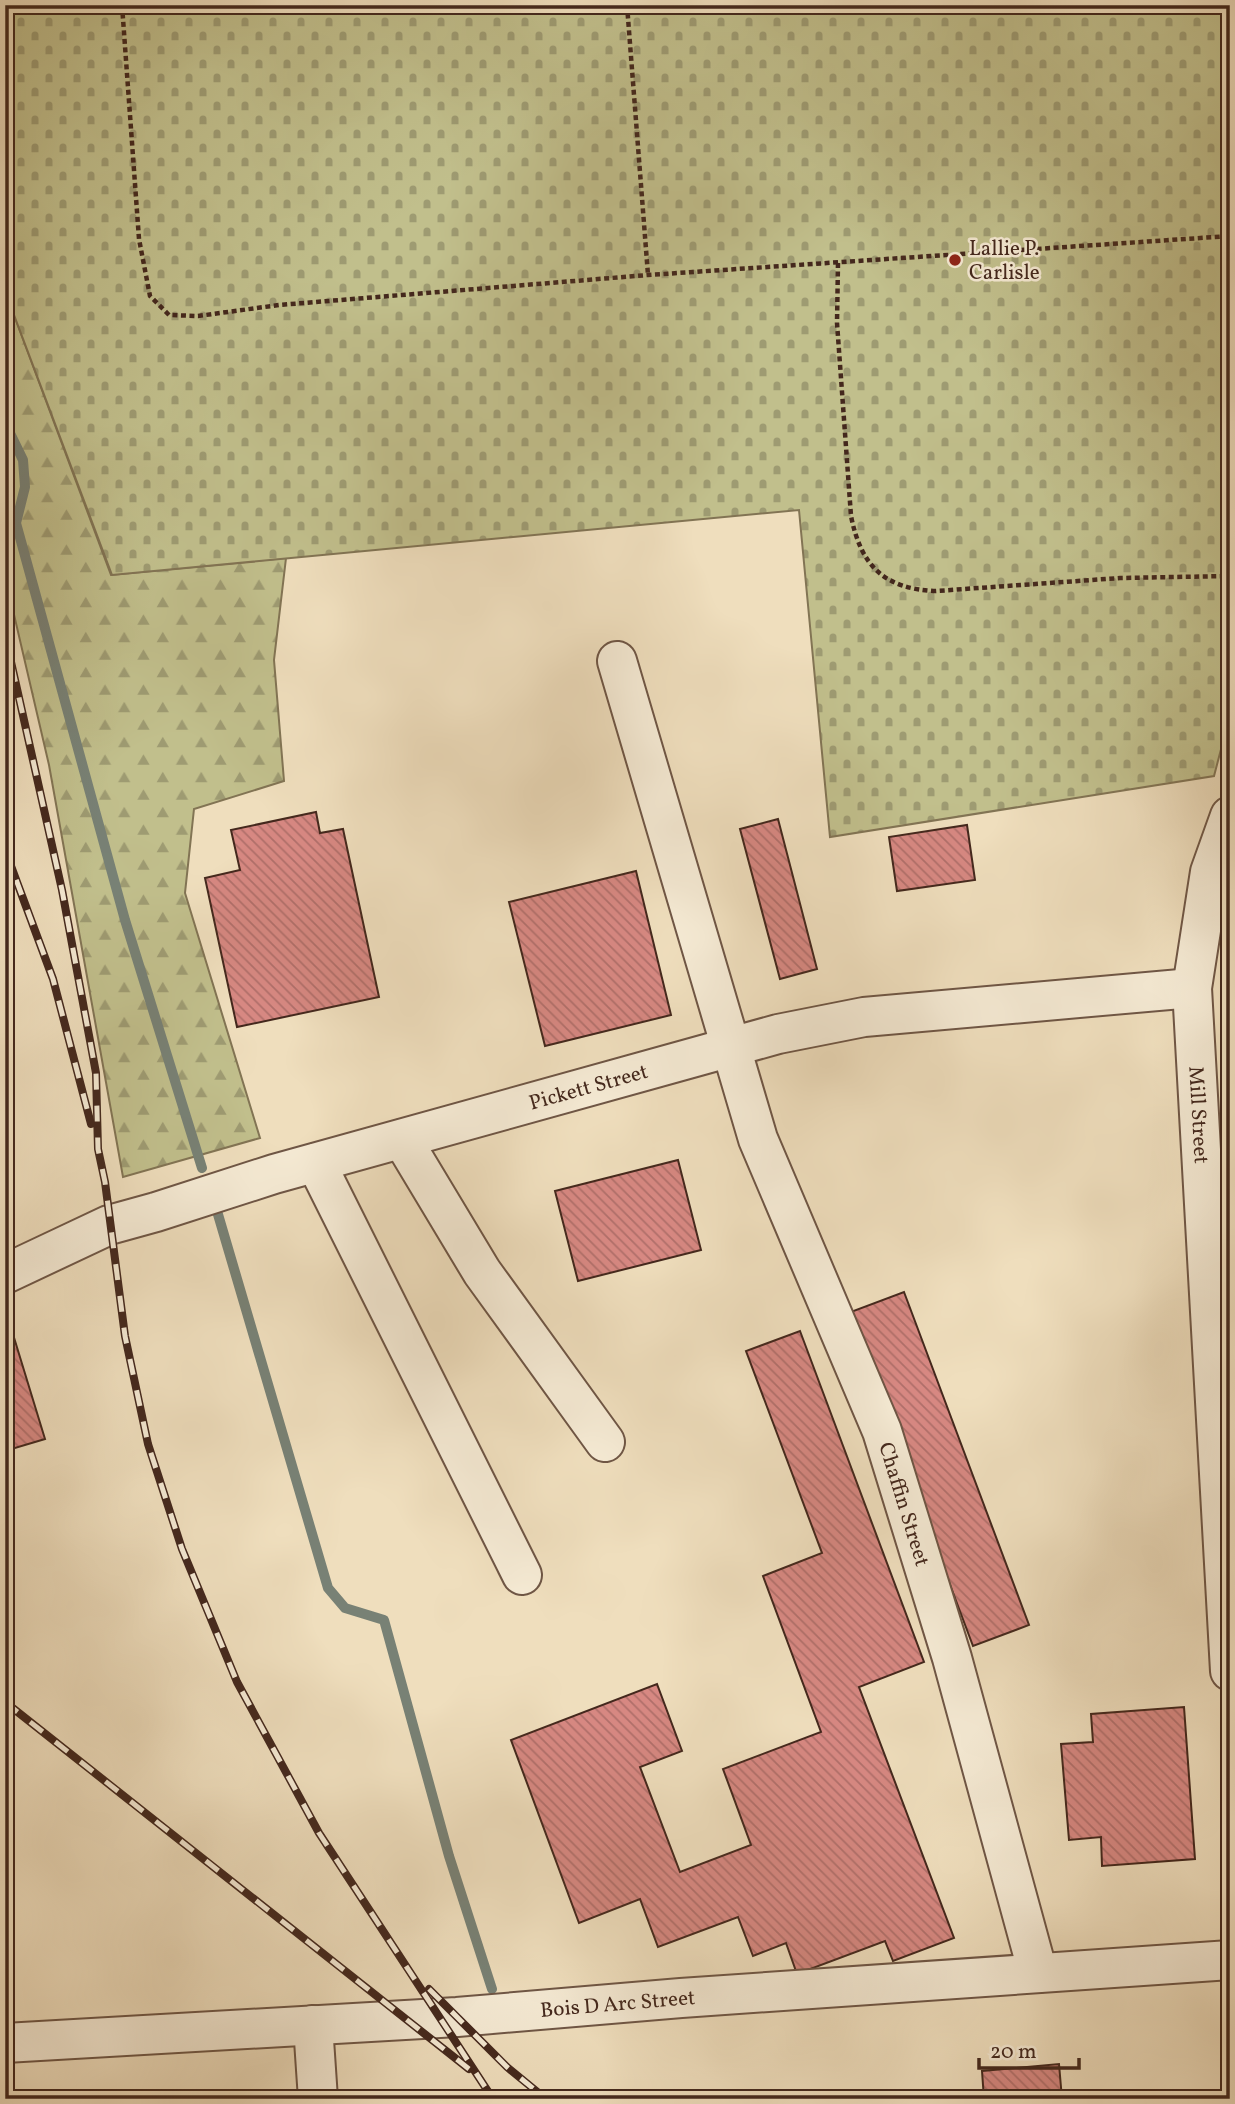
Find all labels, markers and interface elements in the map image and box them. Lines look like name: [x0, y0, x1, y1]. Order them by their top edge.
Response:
place label: Lallie P. Carlisle: [969, 235, 1040, 288]
marker: Lallie P. Carlisle: [947, 252, 963, 268]
street label: Pickett Street: [526, 1058, 652, 1118]
street label: Mill Street: [1180, 1065, 1215, 1165]
street label: Chaffin Street: [870, 1439, 936, 1570]
street label: Bois D Arc Street: [539, 1984, 696, 2026]
scale bar: [979, 2027, 1079, 2071]
text: 20 m: [990, 2038, 1036, 2067]

